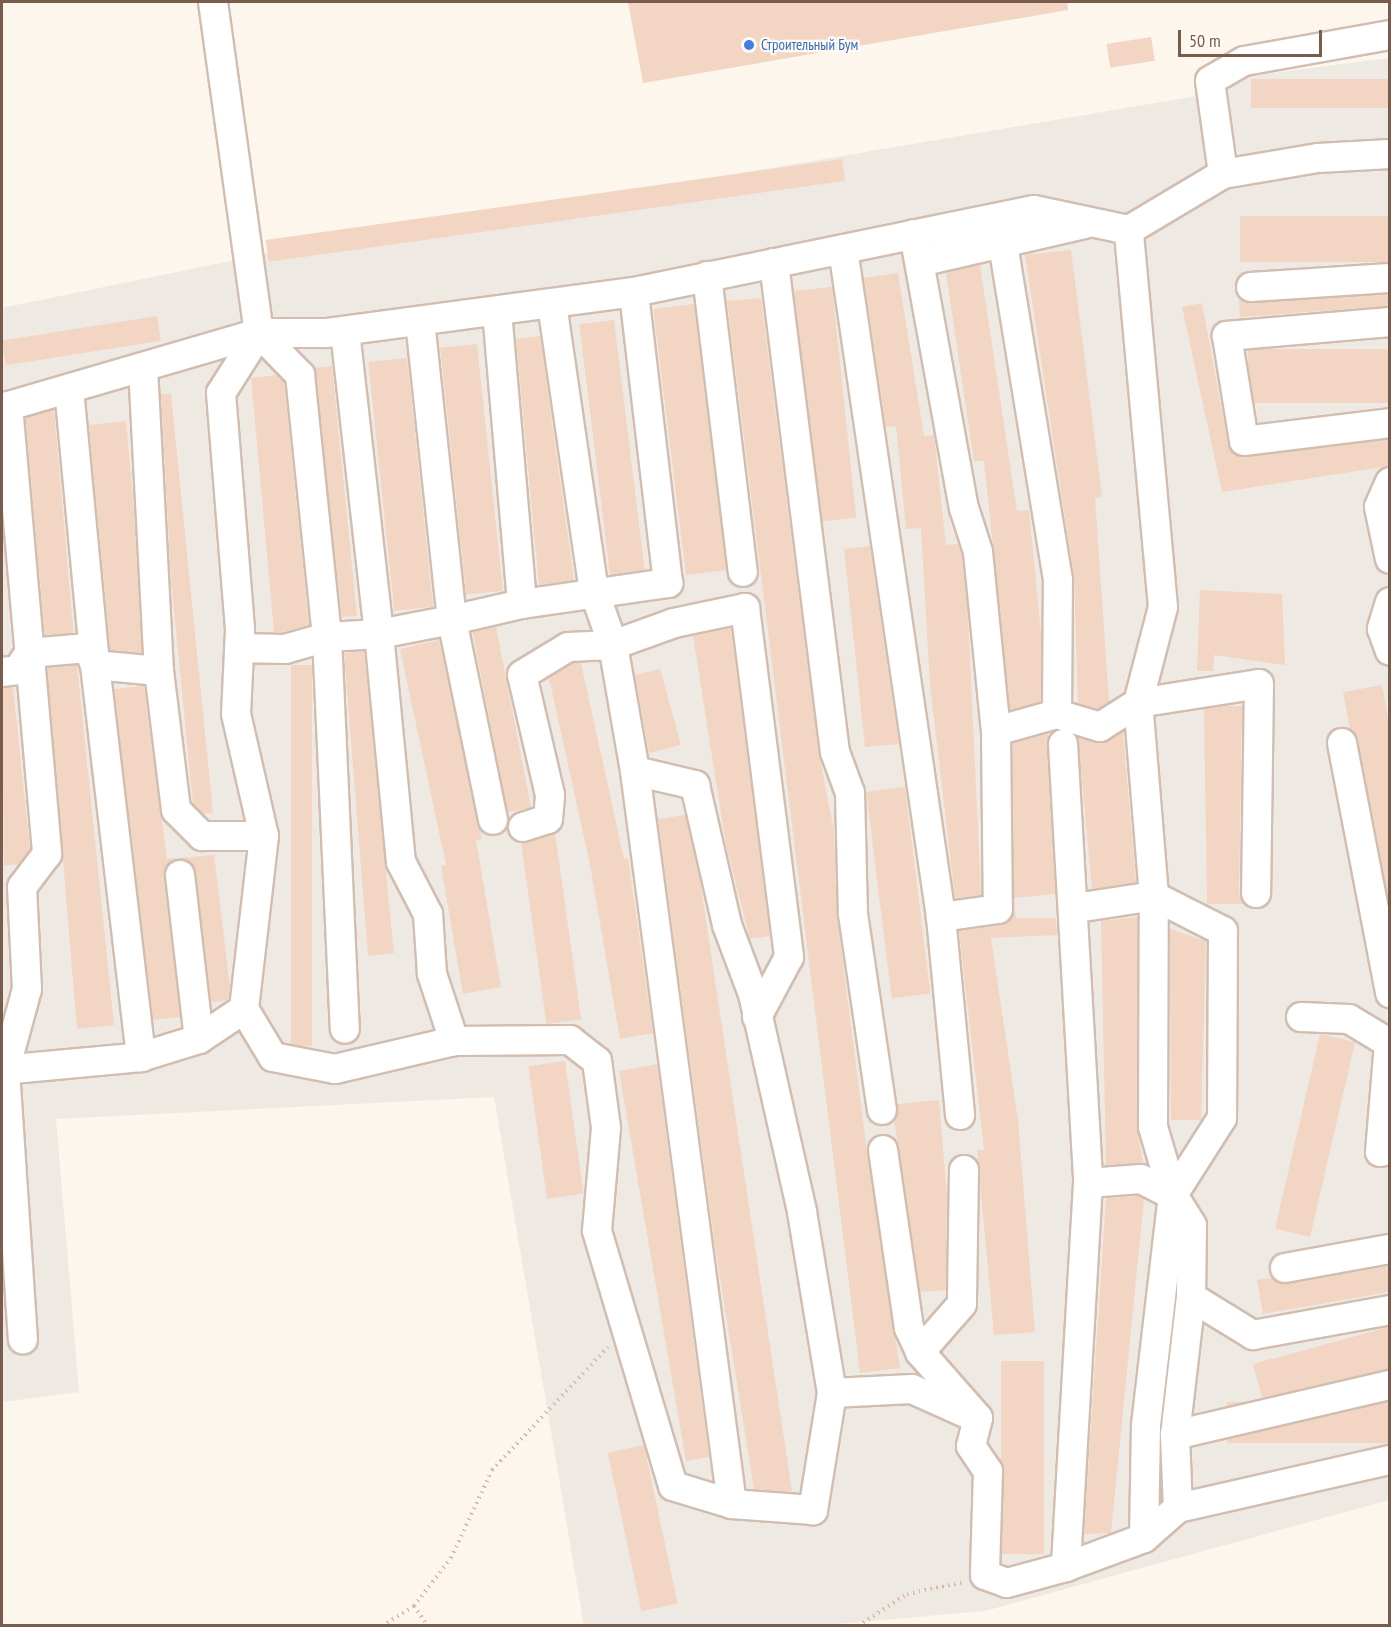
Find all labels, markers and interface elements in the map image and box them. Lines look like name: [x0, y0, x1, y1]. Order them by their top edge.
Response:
scale bar: [1181, 18, 1325, 56]
text: 50 m: [1189, 29, 1221, 52]
place label: Строительный Бум: [761, 36, 858, 54]
marker: Строительный Бум: [742, 38, 756, 52]

